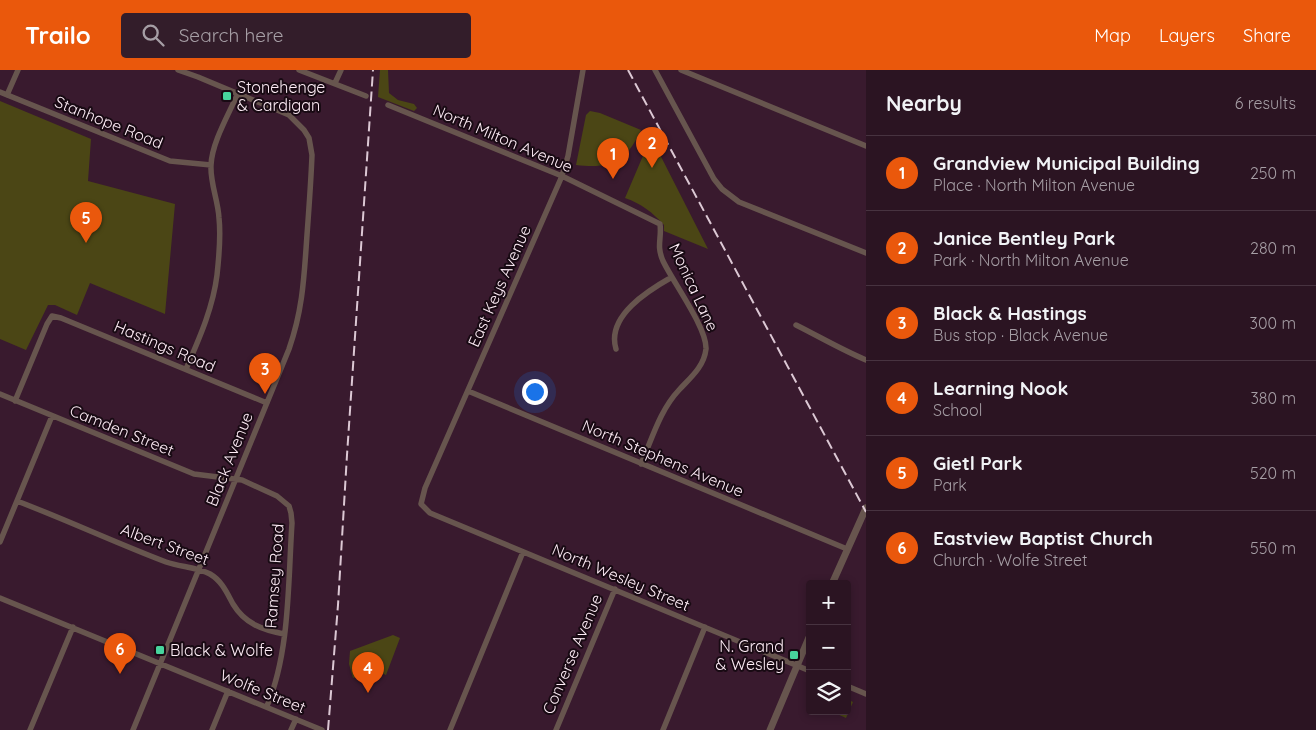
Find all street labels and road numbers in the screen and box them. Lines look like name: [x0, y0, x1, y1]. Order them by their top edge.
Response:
street label: Stanhope Road: [52, 91, 166, 153]
street label: North Milton Avenue: [430, 99, 576, 177]
street label: East Keys Avenue: [463, 222, 535, 350]
street label: Monica Lane: [665, 240, 723, 334]
street label: Hastings Road: [111, 316, 219, 376]
street label: Camden Street: [67, 400, 177, 460]
street label: Black Avenue: [201, 409, 257, 509]
street label: North Stephens Avenue: [579, 415, 747, 501]
street label: Albert Street: [118, 519, 212, 569]
street label: Ramsey Road: [260, 523, 288, 629]
street label: North Wesley Street: [549, 539, 693, 615]
street label: Converse Avenue: [538, 591, 606, 717]
street label: Wolfe Street: [217, 665, 309, 717]

